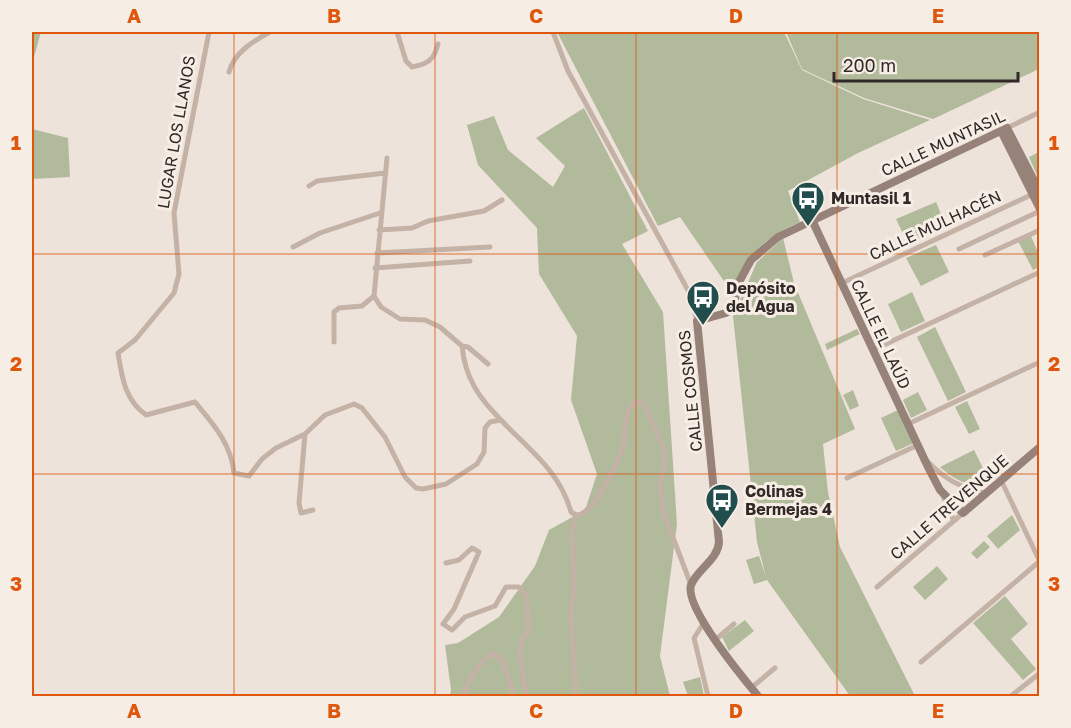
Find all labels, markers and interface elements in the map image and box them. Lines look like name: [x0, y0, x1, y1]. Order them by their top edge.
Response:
text: A: [127, 3, 141, 27]
text: B: [327, 3, 341, 27]
text: C: [529, 3, 543, 27]
text: D: [729, 3, 743, 27]
text: E: [932, 3, 944, 27]
scale bar: [834, 45, 1018, 83]
street label: LUGAR LOS LLANOS: [153, 54, 199, 210]
text: 200 m: [843, 54, 896, 76]
street label: CALLE MUNTASIL: [878, 106, 1008, 180]
text: 1: [11, 130, 21, 154]
text: 1: [1049, 130, 1059, 154]
bus stop icon: Muntasil 1: [790, 180, 826, 227]
street label: CALLE MULHACÉN: [866, 186, 1004, 264]
place label: Muntasil 1: [831, 188, 911, 208]
street label: CALLE EL LAÚD: [847, 276, 915, 392]
place label: Depósito del Agua: [726, 278, 796, 316]
bus stop icon: Depósito del Agua: [685, 279, 721, 326]
street label: CALLE COSMOS: [674, 329, 706, 453]
text: 2: [10, 351, 22, 375]
text: 2: [1048, 351, 1060, 375]
street label: CALLE TREVENQUE: [886, 450, 1012, 564]
place label: Colinas Bermejas 4: [745, 481, 832, 519]
bus stop icon: Colinas Bermejas 4: [704, 482, 740, 529]
text: 3: [10, 571, 22, 595]
text: 3: [1048, 571, 1060, 595]
text: A: [127, 698, 141, 722]
text: B: [327, 698, 341, 722]
text: C: [529, 698, 543, 722]
text: D: [729, 698, 743, 722]
text: E: [932, 698, 944, 722]

